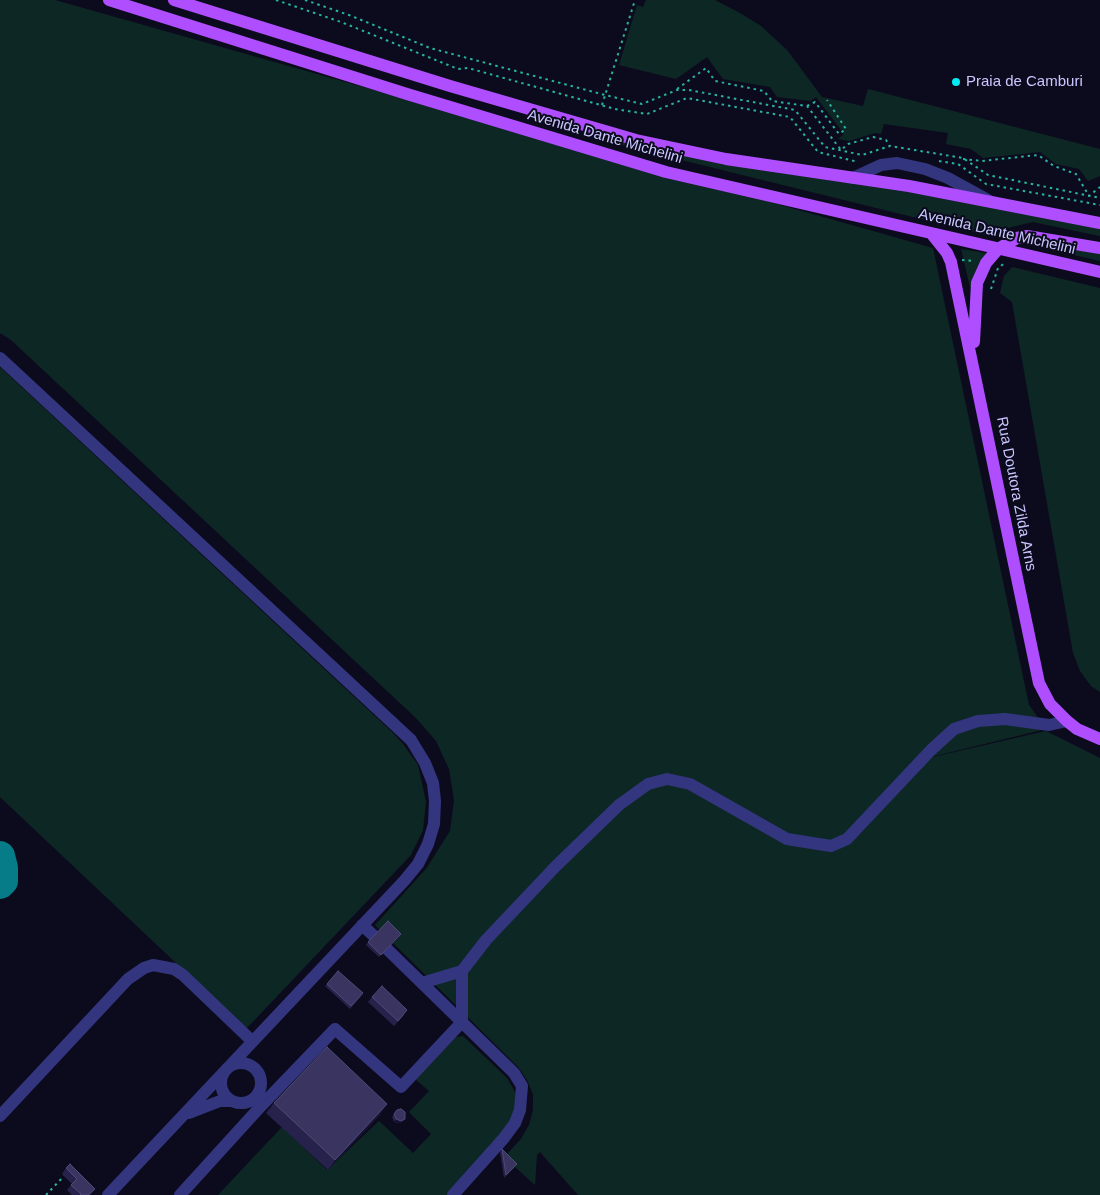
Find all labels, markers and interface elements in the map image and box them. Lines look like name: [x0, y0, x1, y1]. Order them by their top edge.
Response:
place label: Praia de Camburi: [966, 73, 1083, 91]
marker: Praia de Camburi: [950, 76, 962, 88]
street label: Avenida Dante Michelini: [525, 106, 685, 168]
street label: Avenida Dante Michelini: [917, 205, 1077, 259]
street label: Rua Doutora Zilda Arns: [992, 415, 1040, 573]

